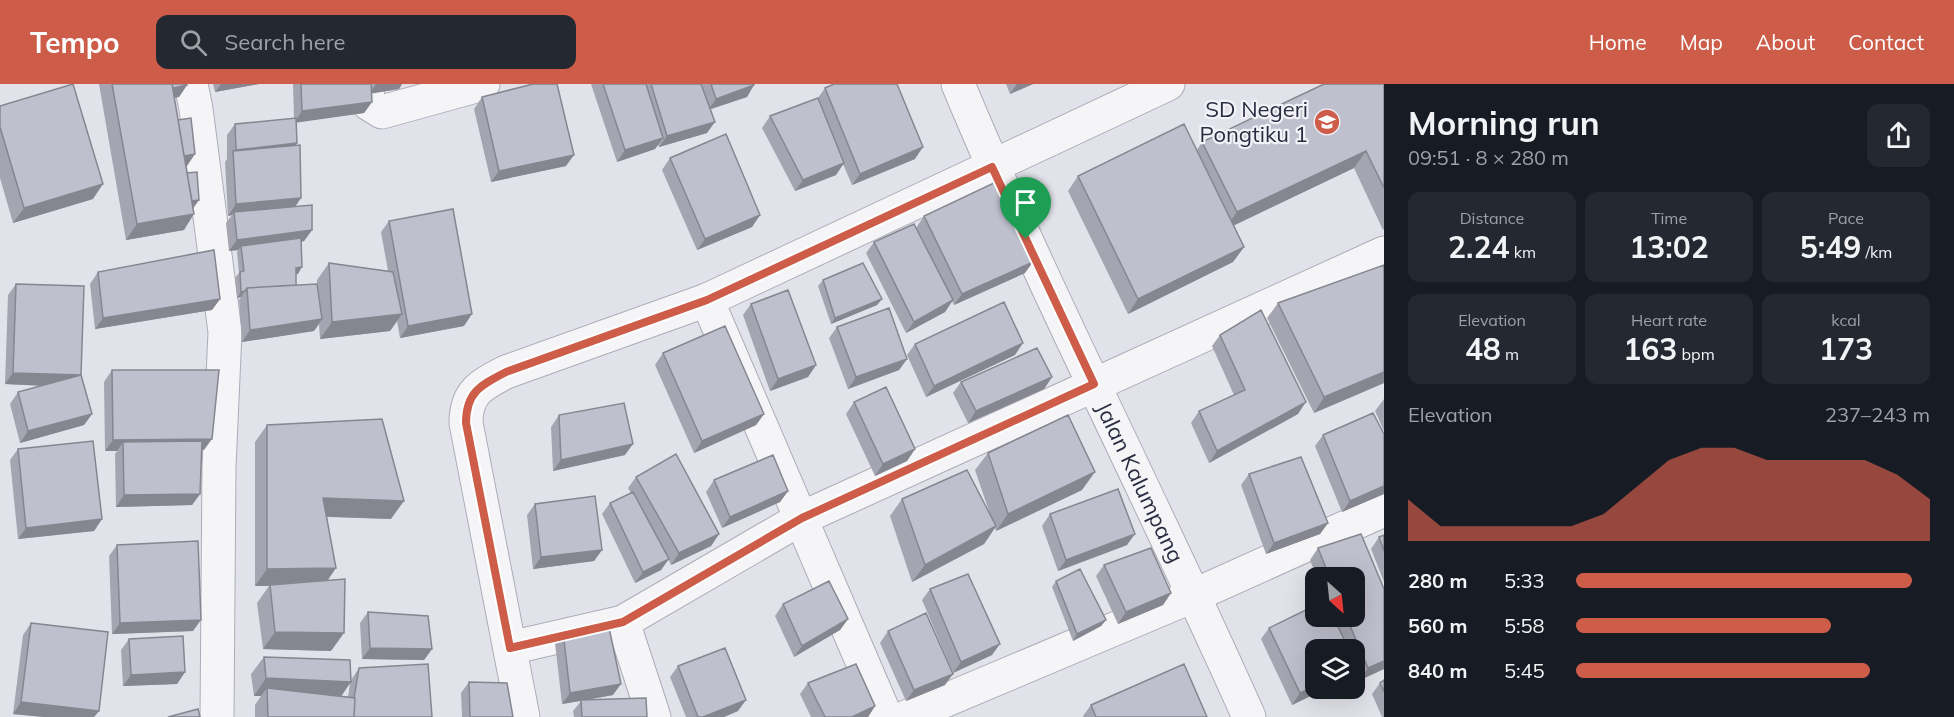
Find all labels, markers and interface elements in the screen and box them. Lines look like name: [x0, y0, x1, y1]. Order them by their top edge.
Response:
search box: [156, 15, 576, 69]
text: Tempo: [30, 25, 120, 60]
icon: search: [177, 26, 210, 59]
text: Search here: [225, 28, 346, 56]
text: Home: [1589, 29, 1647, 55]
text: Map: [1680, 29, 1723, 55]
text: About: [1756, 29, 1815, 55]
text: Contact: [1848, 29, 1924, 55]
place label: SD Negeri Pongtiku 1: [1200, 95, 1308, 148]
text: Morning run: [1408, 102, 1600, 143]
button: share: [1867, 104, 1930, 167]
school or university icon: SD Negeri Pongtiku 1: [1312, 107, 1342, 137]
text: 09:51 · 8 × 280 m: [1408, 145, 1569, 170]
pin: [1000, 177, 1051, 239]
icon: arrive: [1009, 186, 1042, 219]
text: Distance: [1460, 208, 1524, 228]
text: Time: [1651, 208, 1687, 228]
text: Pace: [1828, 208, 1864, 228]
text: 2.24: [1448, 228, 1509, 266]
text: 13:02: [1629, 228, 1709, 266]
text: 5:49: [1800, 228, 1861, 266]
text: km: [1509, 242, 1536, 262]
text: /km: [1861, 242, 1892, 262]
text: Elevation: [1458, 310, 1526, 330]
text: Heart rate: [1631, 310, 1707, 330]
text: kcal: [1831, 310, 1861, 330]
text: 48: [1465, 330, 1501, 368]
text: 163: [1623, 330, 1677, 368]
text: 173: [1819, 330, 1873, 368]
text: m: [1501, 344, 1519, 364]
text: bpm: [1677, 344, 1715, 364]
street label: Jalan Kalumpang: [1090, 397, 1190, 567]
text: Elevation: [1408, 402, 1493, 427]
text: 237–243 m: [1825, 402, 1930, 427]
north arrow: [1305, 567, 1365, 627]
map controls: [1305, 567, 1365, 699]
text: 280 m: [1408, 568, 1467, 593]
text: 5:33: [1504, 568, 1545, 593]
text: 560 m: [1408, 613, 1467, 638]
text: 5:58: [1504, 613, 1545, 638]
button: layers: [1305, 639, 1365, 699]
text: 840 m: [1408, 658, 1467, 683]
text: 5:45: [1504, 658, 1545, 683]

